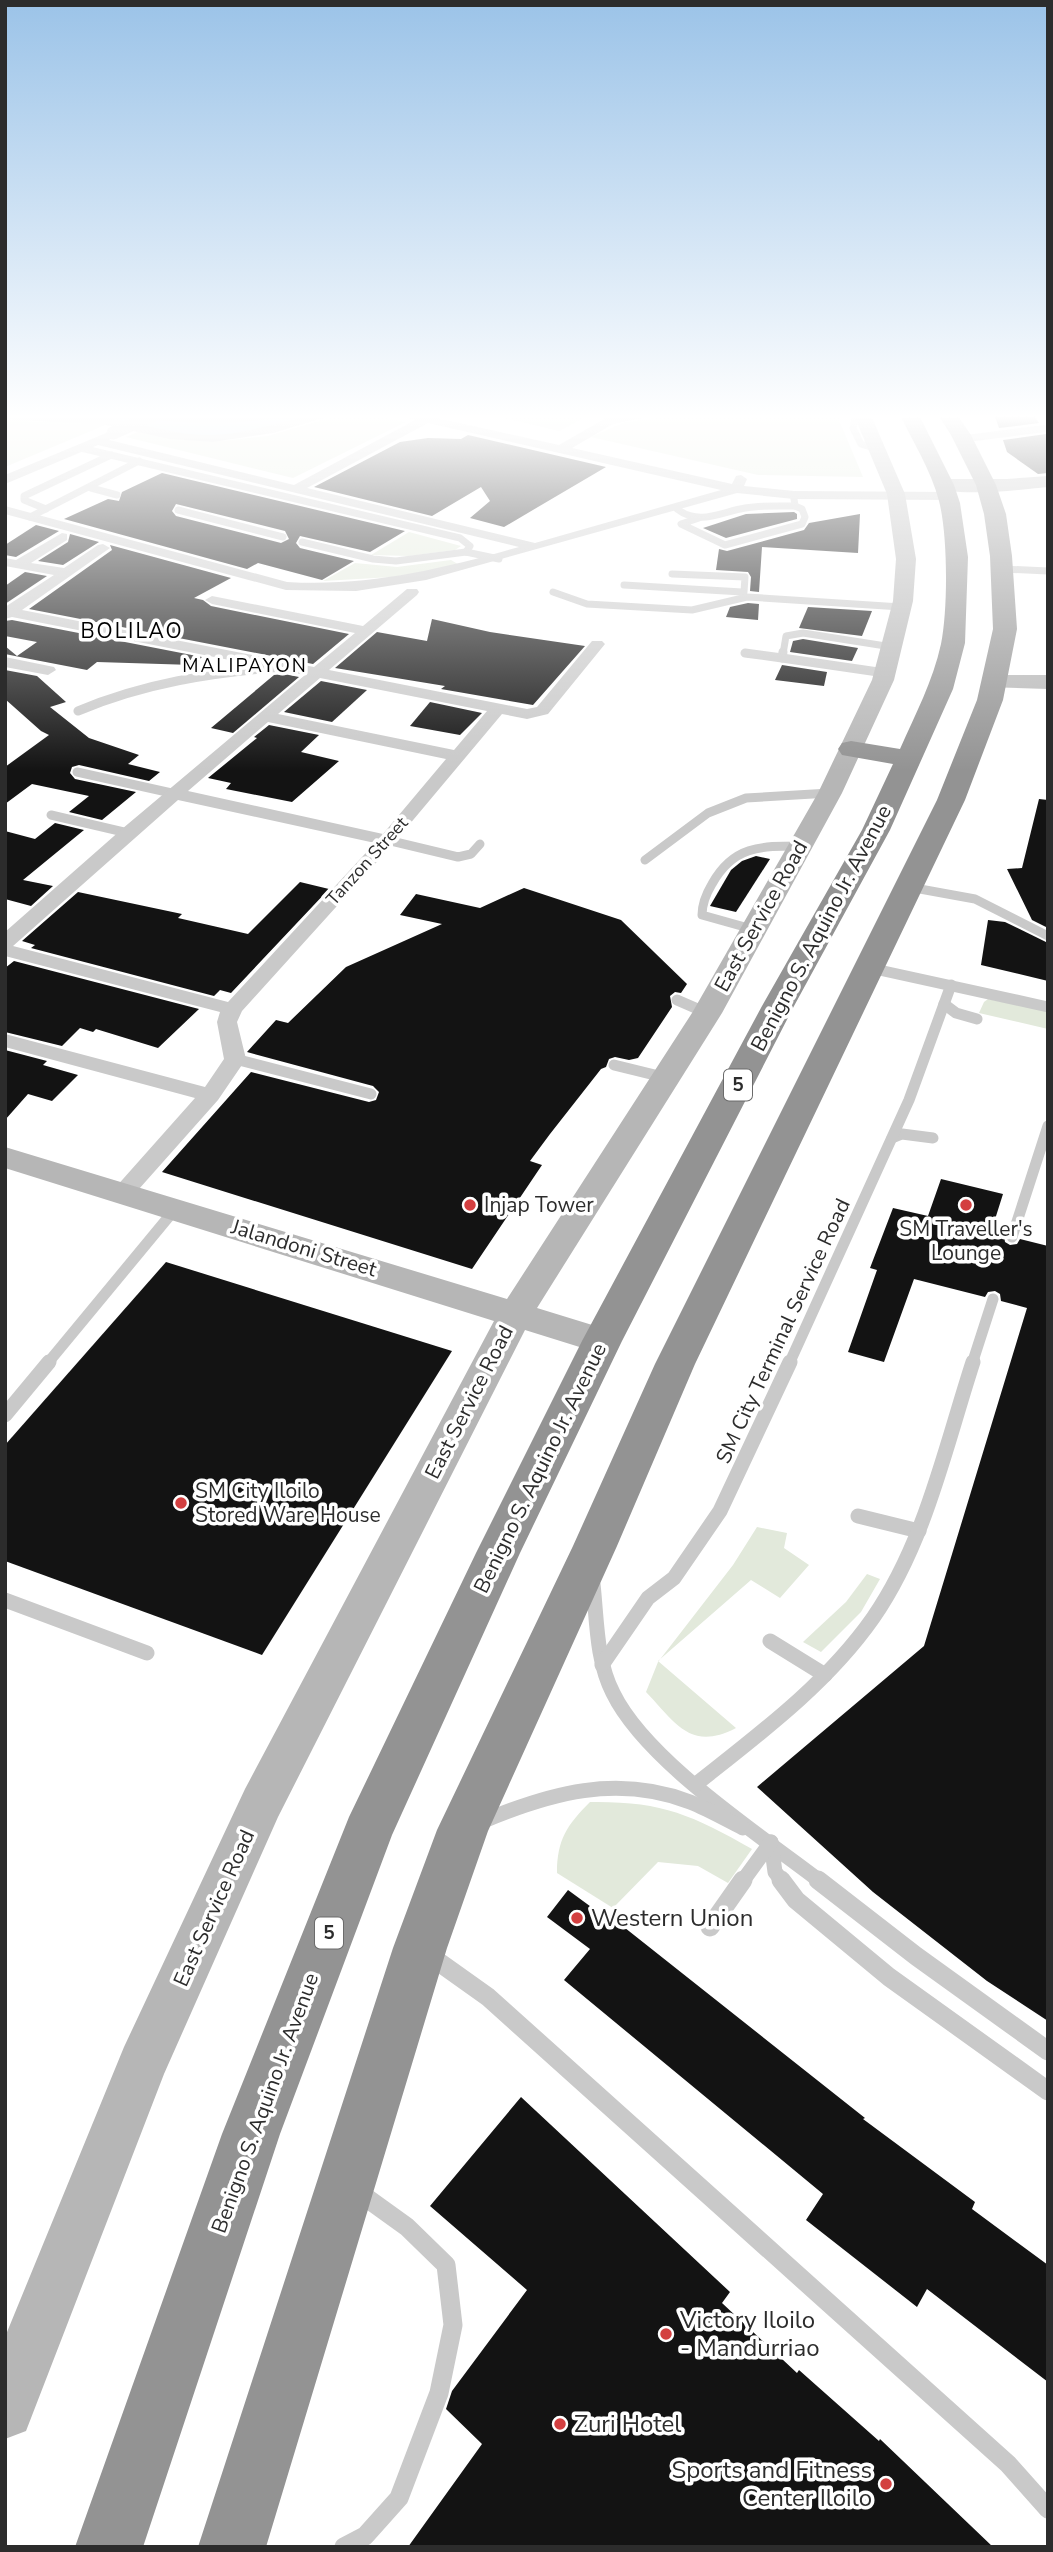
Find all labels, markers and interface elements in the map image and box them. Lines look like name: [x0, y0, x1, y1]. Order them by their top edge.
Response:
district label: BOLILAO: [80, 617, 184, 645]
district label: MALIPAYON: [182, 653, 308, 679]
street label: Benigno S. Aquino Jr. Avenue: [744, 800, 898, 1056]
street label: Tanzon Street: [321, 811, 414, 910]
street label: East Service Road: [708, 835, 814, 997]
road number: 5: [724, 1070, 752, 1100]
place label: Injap Tower: [484, 1191, 594, 1219]
street label: SM City Terminal Service Road: [709, 1194, 857, 1468]
marker: Injap Tower: [462, 1197, 478, 1213]
marker: SM Traveller's Lounge: [958, 1197, 974, 1213]
street label: Jalandoni Street: [227, 1212, 381, 1284]
place label: SM Traveller's Lounge: [899, 1215, 1033, 1267]
street label: East Service Road: [418, 1320, 520, 1484]
street label: Benigno S. Aquino Jr. Avenue: [467, 1338, 613, 1598]
place label: SM City Iloilo Stored Ware House: [195, 1477, 381, 1529]
marker: SM City Iloilo Stored Ware House: [173, 1495, 189, 1511]
street label: East Service Road: [167, 1825, 261, 1991]
place label: Western Union: [591, 1902, 753, 1934]
marker: Western Union: [569, 1910, 585, 1926]
road number: 5: [315, 1918, 343, 1949]
street label: Benigno S. Aquino Jr. Avenue: [205, 1969, 325, 2237]
place label: Victory Iloilo - Mandurriao: [679, 2304, 820, 2364]
marker: Victory Iloilo - Mandurriao: [658, 2326, 674, 2342]
place label: Zuri Hotel: [574, 2408, 681, 2440]
marker: Zuri Hotel: [552, 2416, 568, 2432]
place label: Sports and Fitness Center Iloilo: [671, 2454, 872, 2514]
marker: Sports and Fitness Center Iloilo: [878, 2476, 894, 2492]

